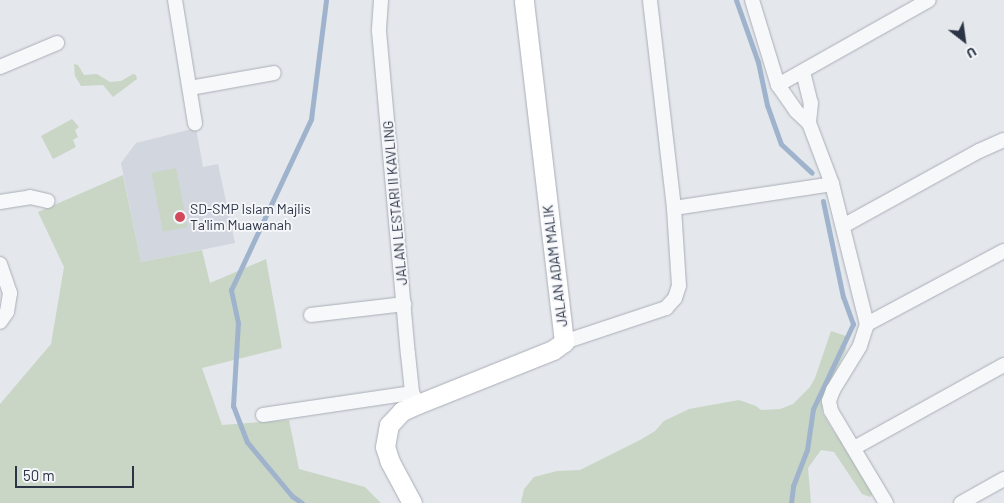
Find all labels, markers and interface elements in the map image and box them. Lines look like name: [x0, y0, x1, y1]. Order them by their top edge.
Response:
north arrow: [939, 15, 989, 65]
text: U: [964, 44, 980, 63]
street label: JALAN LESTARI II KAVLING: [379, 120, 411, 286]
place label: SD-SMP Islam Majlis Ta'lim Muawanah: [190, 201, 311, 233]
street label: JALAN ADAM MALIK: [539, 204, 571, 328]
marker: SD-SMP Islam Majlis Ta'lim Muawanah: [174, 211, 186, 223]
scale bar: [18, 456, 136, 488]
text: 50 m: [23, 466, 55, 484]

